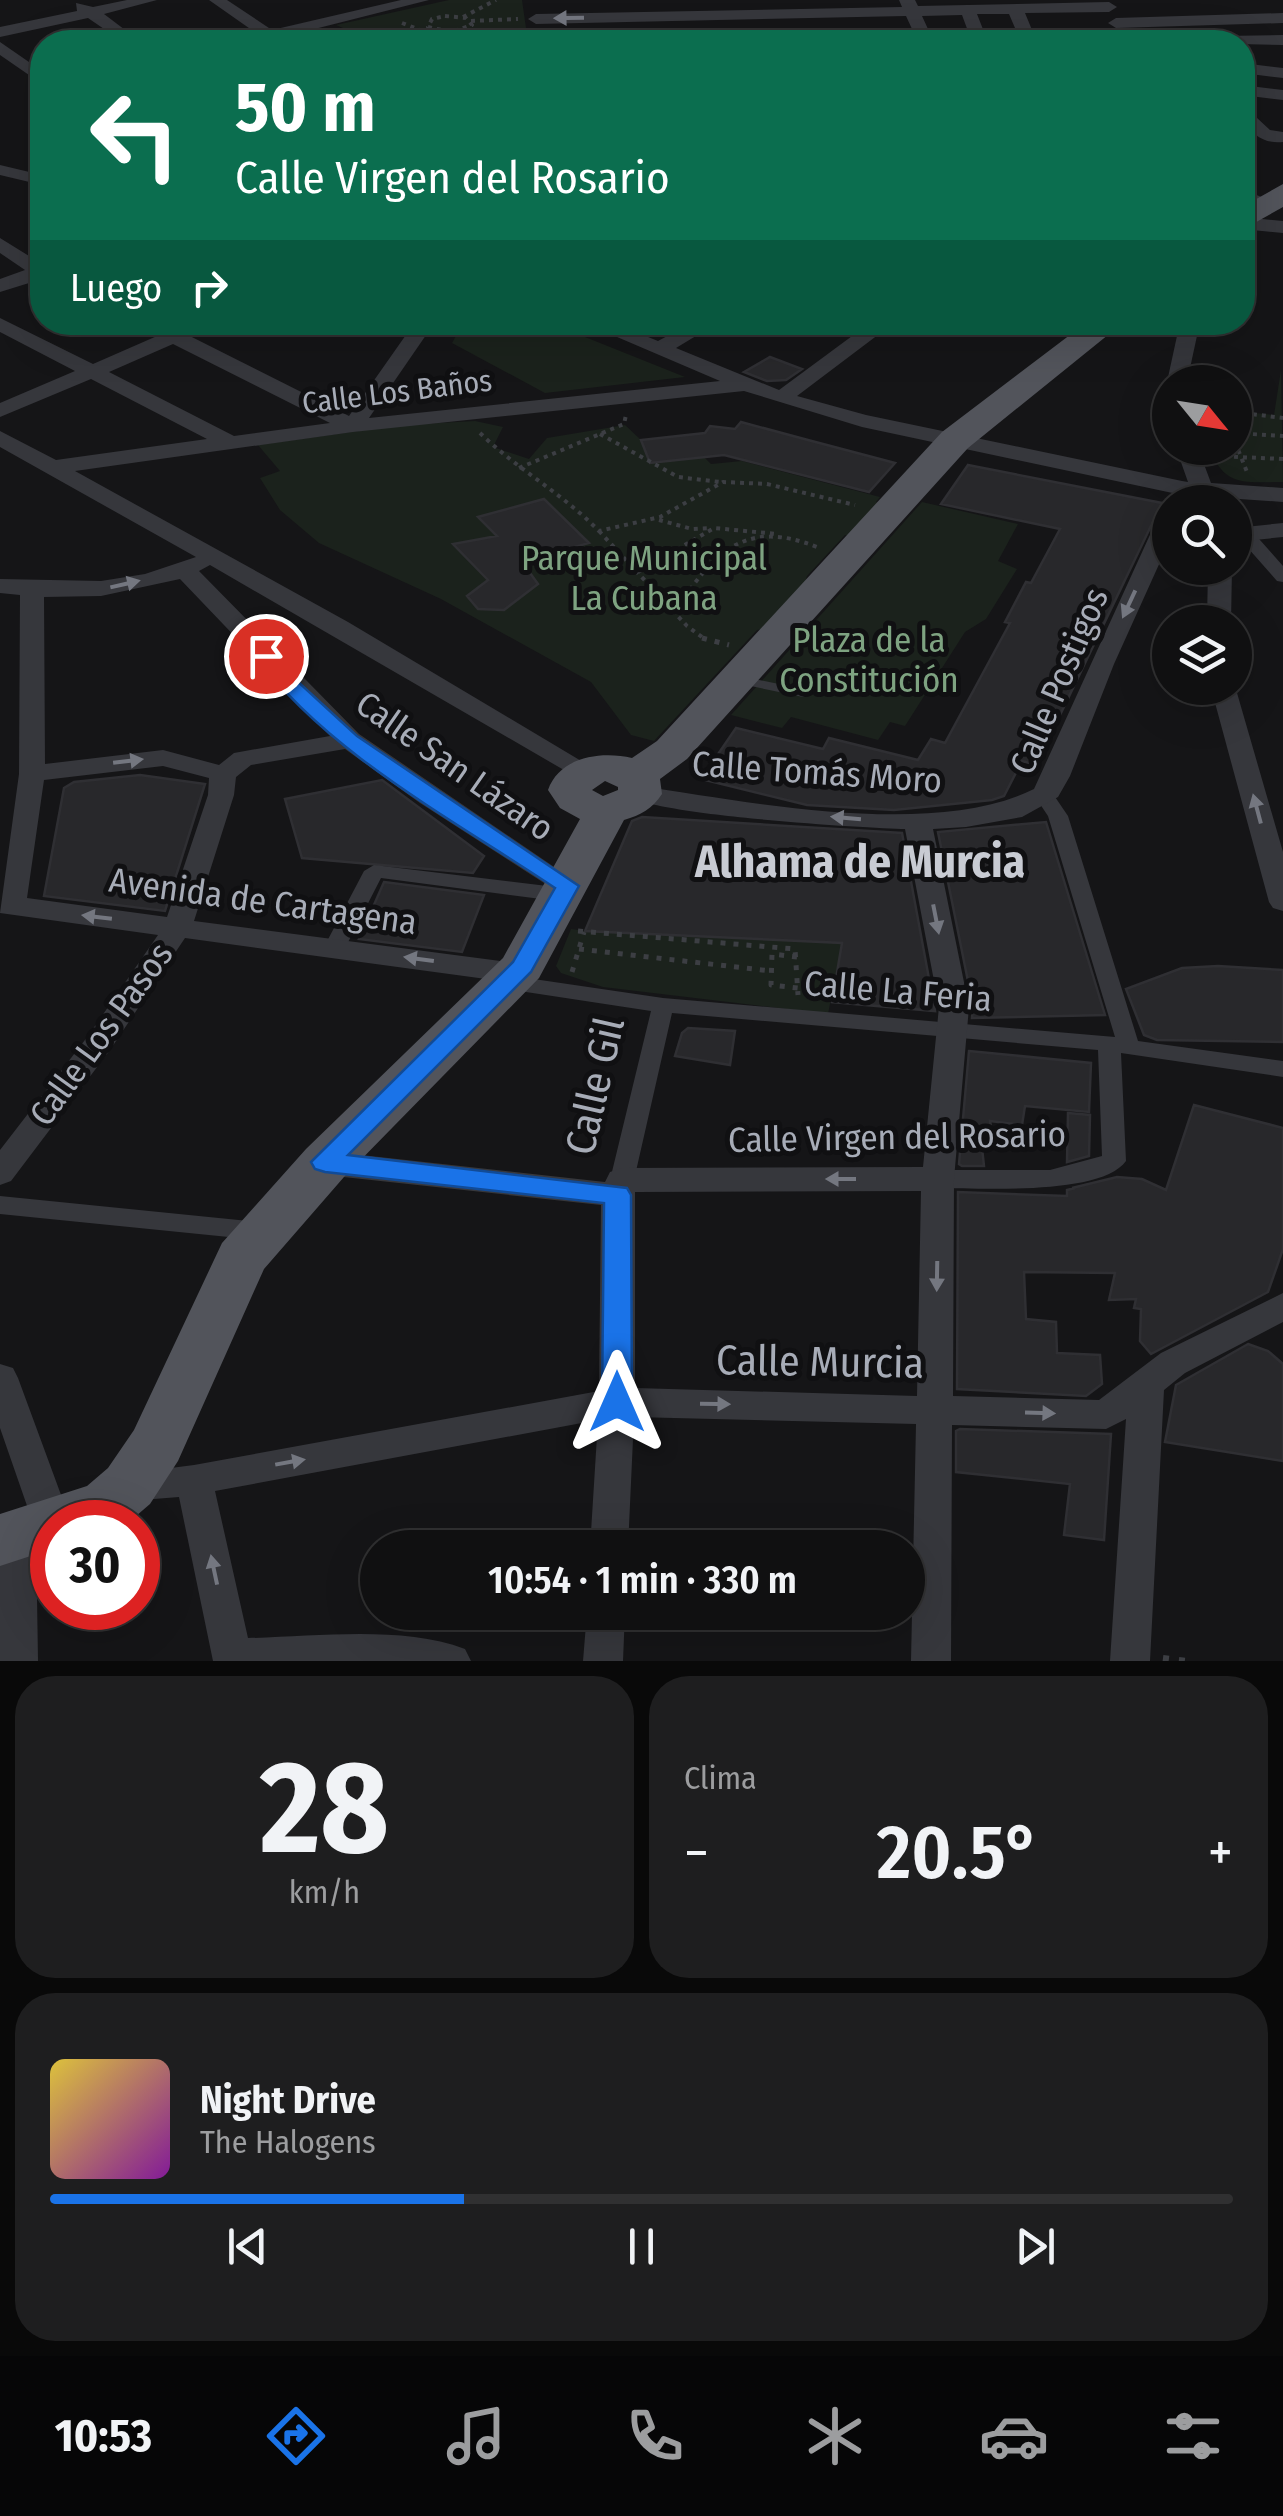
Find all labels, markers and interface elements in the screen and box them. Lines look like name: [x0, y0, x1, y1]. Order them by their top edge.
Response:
one-way arrow: [553, 10, 585, 26]
text: 50 m: [235, 66, 376, 150]
icon: left: [70, 70, 200, 200]
text: Calle Virgen del Rosario: [235, 151, 670, 205]
icon: right: [182, 260, 237, 315]
text: Luego: [70, 265, 162, 311]
street label: Calle Los Baños: [300, 363, 494, 421]
north arrow: [1152, 365, 1252, 465]
map controls: [1152, 365, 1252, 705]
button: search: [1152, 485, 1252, 585]
park label: Parque Municipal La Cubana: [521, 537, 767, 619]
one-way arrow: [110, 576, 141, 591]
street label: Calle Postigos: [1001, 582, 1117, 780]
one-way arrow: [1121, 590, 1138, 619]
button: layers: [1152, 605, 1252, 705]
pin: [224, 614, 309, 699]
park label: Plaza de la Constitución: [779, 619, 959, 701]
icon: arrive: [239, 629, 294, 684]
street label: Calle San Lázaro: [348, 682, 562, 850]
street label: Calle Tomás Moro: [691, 742, 943, 802]
one-way arrow: [113, 753, 145, 769]
one-way arrow: [1248, 793, 1264, 824]
one-way arrow: [830, 809, 862, 825]
district label: Alhama de Murcia: [694, 835, 1025, 889]
street label: Avenida de Cartagena: [106, 859, 420, 943]
one-way arrow: [929, 904, 945, 935]
one-way arrow: [80, 909, 112, 925]
street label: Calle Los Pasos: [21, 934, 181, 1134]
one-way arrow: [403, 951, 434, 967]
street label: Calle La Feria: [802, 962, 994, 1020]
street label: Calle Gil: [555, 1012, 635, 1160]
street label: Calle Virgen del Rosario: [728, 1113, 1066, 1161]
one-way arrow: [824, 1171, 856, 1187]
one-way arrow: [929, 1261, 945, 1293]
street label: Calle Murcia: [716, 1335, 924, 1389]
position arrow: [565, 1350, 669, 1454]
one-way arrow: [699, 1397, 731, 1413]
one-way arrow: [1024, 1405, 1056, 1421]
one-way arrow: [275, 1454, 307, 1469]
speed limit sign: 30: [30, 1500, 160, 1630]
one-way arrow: [206, 1554, 221, 1585]
text: 10:54 · 1 min · 330 m: [488, 1557, 797, 1603]
text: 28: [260, 1730, 389, 1886]
text: Clima: [684, 1759, 757, 1797]
text: 20.5°: [877, 1808, 1040, 1898]
text: −: [684, 1820, 709, 1886]
text: +: [1208, 1820, 1233, 1886]
text: km/h: [289, 1873, 360, 1911]
text: Night Drive: [200, 2077, 376, 2123]
text: The Halogens: [200, 2123, 376, 2161]
icon: previous: [220, 2219, 275, 2274]
icon: pause: [614, 2219, 669, 2274]
icon: next: [1008, 2219, 1063, 2274]
icon: directions: [261, 2401, 331, 2471]
icon: music: [441, 2401, 511, 2471]
icon: phone: [620, 2401, 690, 2471]
icon: climate: [800, 2401, 870, 2471]
icon: car: [979, 2401, 1049, 2471]
icon: filters: [1158, 2401, 1228, 2471]
text: 10:53: [55, 2409, 152, 2463]

